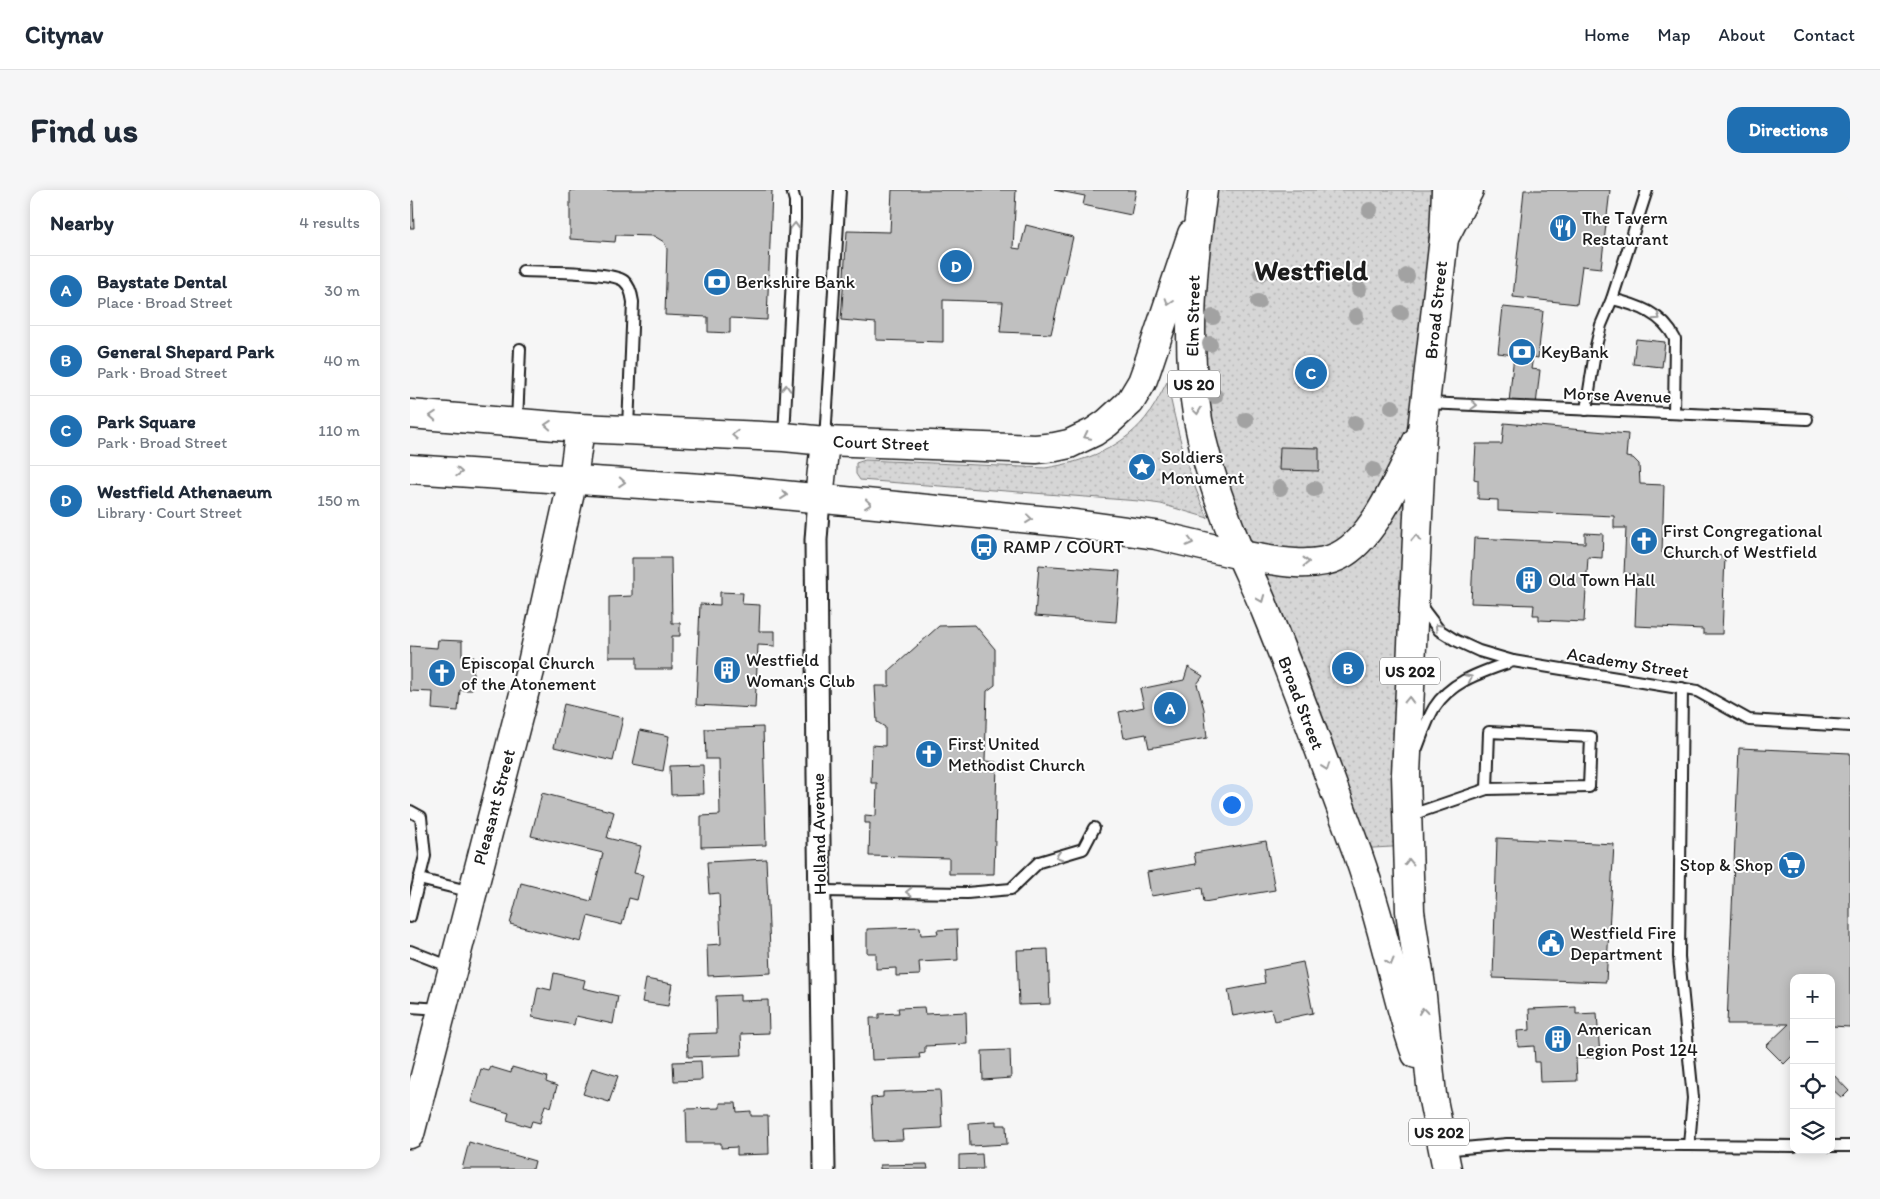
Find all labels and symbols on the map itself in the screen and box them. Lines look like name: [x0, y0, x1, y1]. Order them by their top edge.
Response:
place label: The Tavern Restaurant: [1582, 207, 1669, 250]
restaurant icon: The Tavern Restaurant: [1548, 213, 1578, 243]
one-way arrow: [789, 222, 800, 230]
pin: D: [940, 247, 972, 285]
district label: Westfield: [1254, 253, 1368, 287]
street label: Broad Street: [1420, 260, 1452, 360]
bank icon: Berkshire Bank: [702, 267, 732, 297]
place label: Berkshire Bank: [736, 271, 856, 293]
street label: Elm Street: [1181, 275, 1205, 357]
one-way arrow: [1165, 297, 1175, 306]
one-way arrow: [1651, 311, 1661, 320]
bank icon: KeyBank: [1507, 337, 1537, 367]
place label: KeyBank: [1541, 341, 1609, 363]
pin: C: [1295, 354, 1327, 392]
road number: US 20: [1168, 370, 1220, 398]
street label: Morse Avenue: [1562, 382, 1672, 408]
one-way arrow: [781, 384, 792, 392]
one-way arrow: [1470, 399, 1478, 410]
one-way arrow: [1191, 408, 1202, 416]
one-way arrow: [429, 411, 437, 422]
one-way arrow: [544, 419, 552, 430]
one-way arrow: [731, 430, 738, 440]
street label: Court Street: [832, 430, 930, 456]
one-way arrow: [1083, 430, 1092, 440]
place label: Soldiers Monument: [1161, 446, 1245, 489]
place icon: Soldiers Monument: [1127, 452, 1157, 482]
one-way arrow: [455, 467, 463, 478]
one-way arrow: [618, 476, 626, 487]
one-way arrow: [780, 489, 788, 500]
one-way arrow: [864, 498, 872, 509]
one-way arrow: [1026, 513, 1034, 524]
place label: First Congregational Church of Westfield: [1663, 520, 1822, 563]
church icon: First Congregational Church of Westfield: [1629, 526, 1659, 556]
bus stop icon: RAMP / COURT: [969, 532, 999, 562]
one-way arrow: [1411, 533, 1422, 541]
place label: RAMP / COURT: [1003, 536, 1124, 558]
one-way arrow: [1185, 536, 1194, 547]
one-way arrow: [1303, 557, 1311, 567]
building icon: Old Town Hall: [1514, 565, 1544, 595]
place label: Old Town Hall: [1548, 569, 1655, 591]
one-way arrow: [1255, 594, 1265, 603]
one-way arrow: [1435, 623, 1444, 632]
street label: Academy Street: [1565, 643, 1691, 684]
place label: Westfield Woman's Club: [746, 649, 855, 692]
pin: B: [1332, 649, 1364, 687]
place label: Episcopal Church of the Atonement: [461, 652, 596, 695]
street label: Broad Street: [1273, 653, 1329, 753]
building icon: Westfield Woman's Club: [712, 655, 742, 685]
church icon: Episcopal Church of the Atonement: [427, 658, 457, 688]
road number: US 202: [1380, 658, 1440, 684]
one-way arrow: [1464, 674, 1473, 684]
pin: A: [1154, 689, 1186, 727]
one-way arrow: [1403, 696, 1414, 704]
place label: First United Methodist Church: [948, 733, 1085, 776]
church icon: First United Methodist Church: [914, 739, 944, 769]
street label: Pleasant Street: [468, 746, 520, 867]
one-way arrow: [1320, 762, 1330, 771]
street label: Holland Avenue: [807, 773, 831, 895]
your location: [1219, 792, 1245, 818]
one-way arrow: [1055, 850, 1064, 861]
supermarket icon: Stop & Shop: [1777, 850, 1807, 880]
place label: Stop & Shop: [1680, 854, 1773, 876]
one-way arrow: [1404, 858, 1414, 866]
one-way arrow: [904, 887, 912, 897]
place label: Westfield Fire Department: [1570, 922, 1676, 965]
public building icon: Westfield Fire Department: [1536, 928, 1566, 958]
one-way arrow: [1384, 957, 1394, 965]
one-way arrow: [1418, 1007, 1429, 1015]
place label: American Legion Post 124: [1577, 1018, 1698, 1061]
building icon: American Legion Post 124: [1543, 1024, 1573, 1054]
road number: US 202: [1409, 1119, 1469, 1146]

